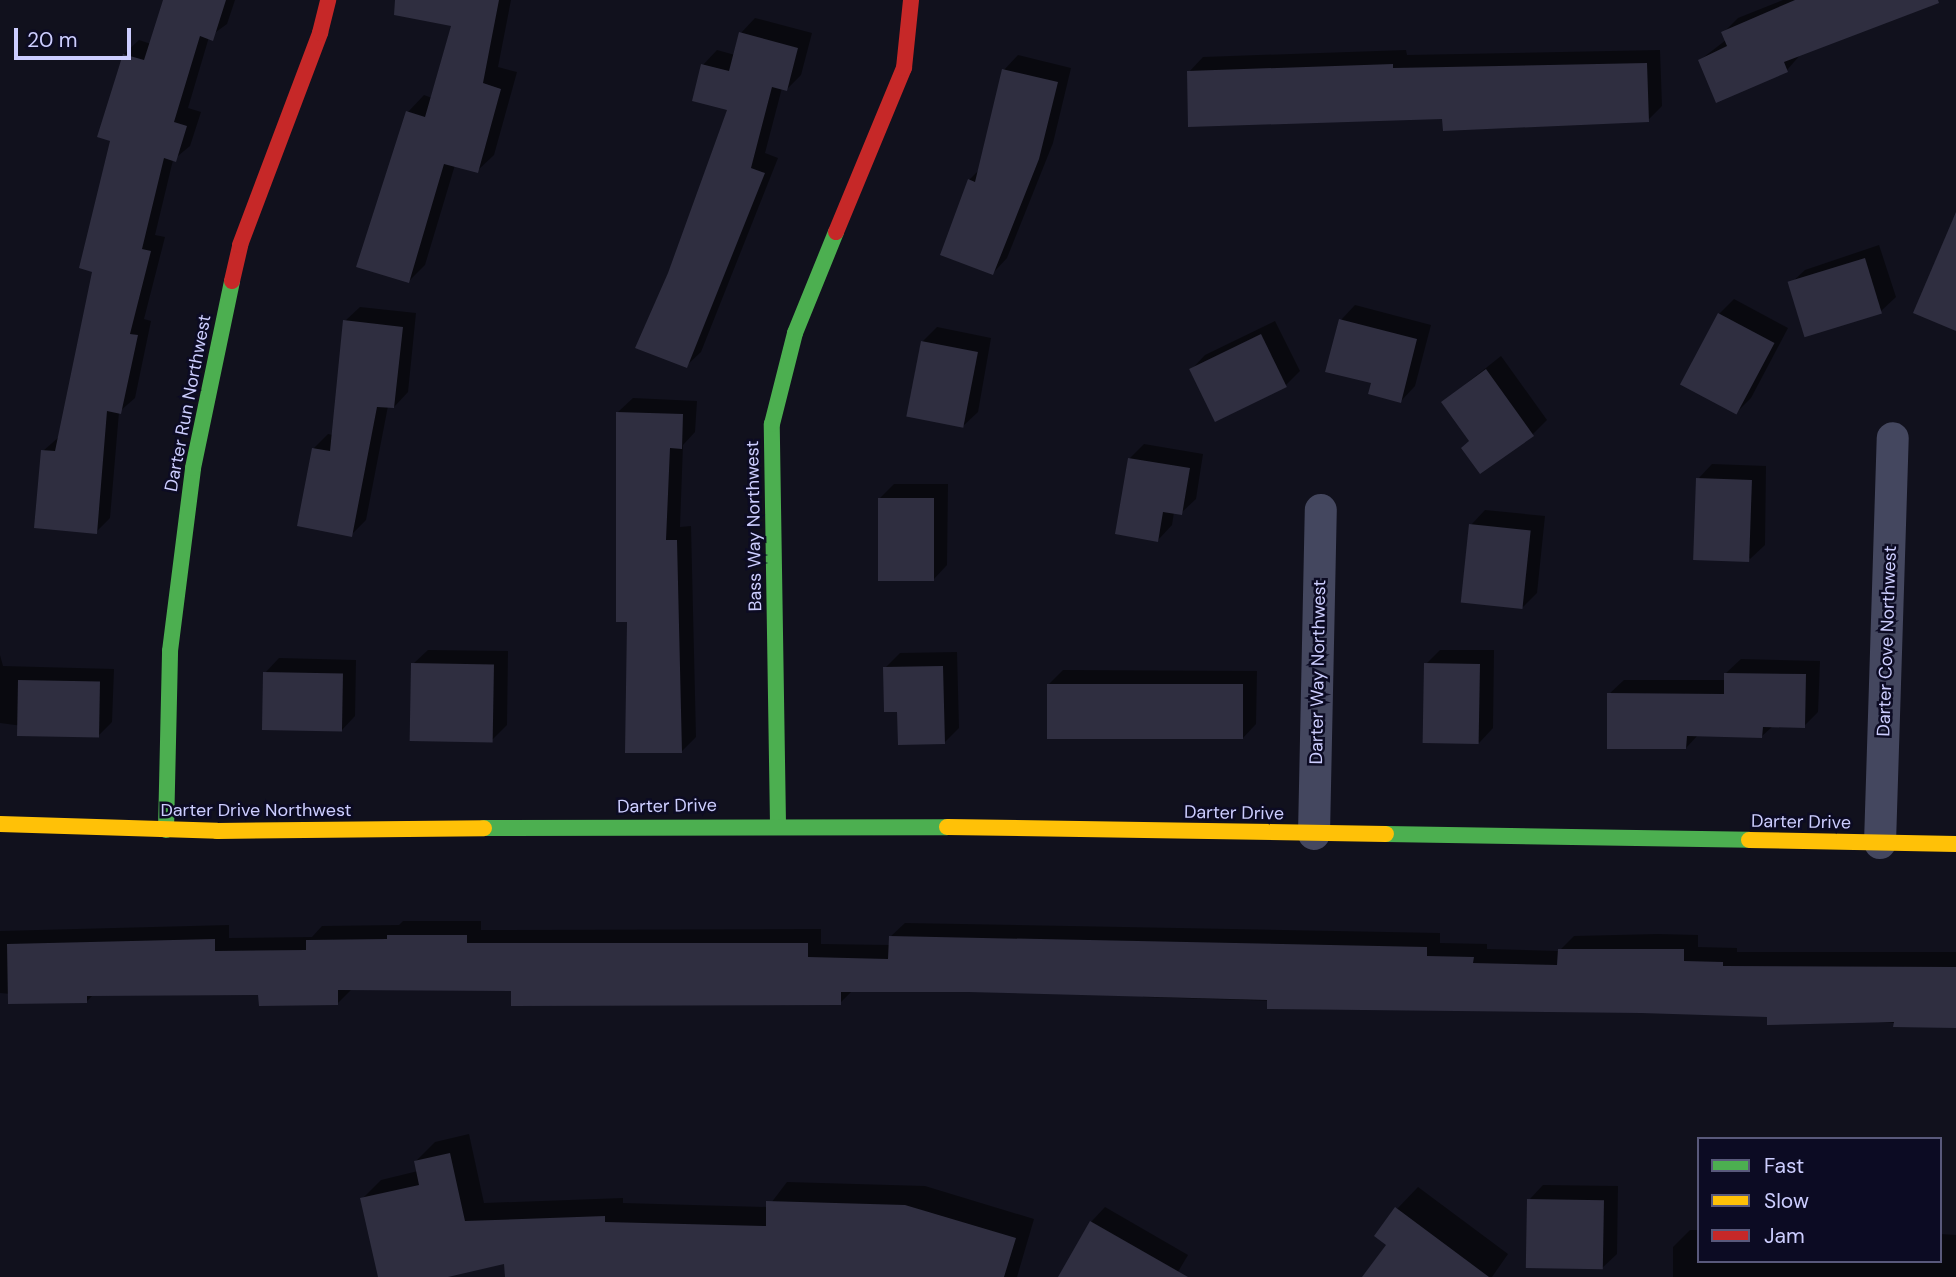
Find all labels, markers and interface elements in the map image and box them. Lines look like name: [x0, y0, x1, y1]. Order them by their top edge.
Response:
scale bar: [18, 14, 135, 58]
text: 20 m: [27, 26, 78, 54]
street label: Darter Run Northwest: [160, 313, 216, 493]
street label: Bass Way Northwest: [742, 440, 766, 612]
street label: Darter Cove Northwest: [1873, 545, 1901, 737]
street label: Darter Way Northwest: [1306, 579, 1330, 765]
street label: Darter Drive: [617, 794, 717, 818]
street label: Darter Drive Northwest: [160, 799, 352, 821]
street label: Darter Drive: [1184, 801, 1284, 825]
street label: Darter Drive: [1751, 810, 1851, 834]
legend: [1697, 1137, 1942, 1263]
text: Fast: [1764, 1152, 1804, 1180]
text: Slow: [1764, 1187, 1809, 1215]
text: Jam: [1764, 1222, 1805, 1250]

